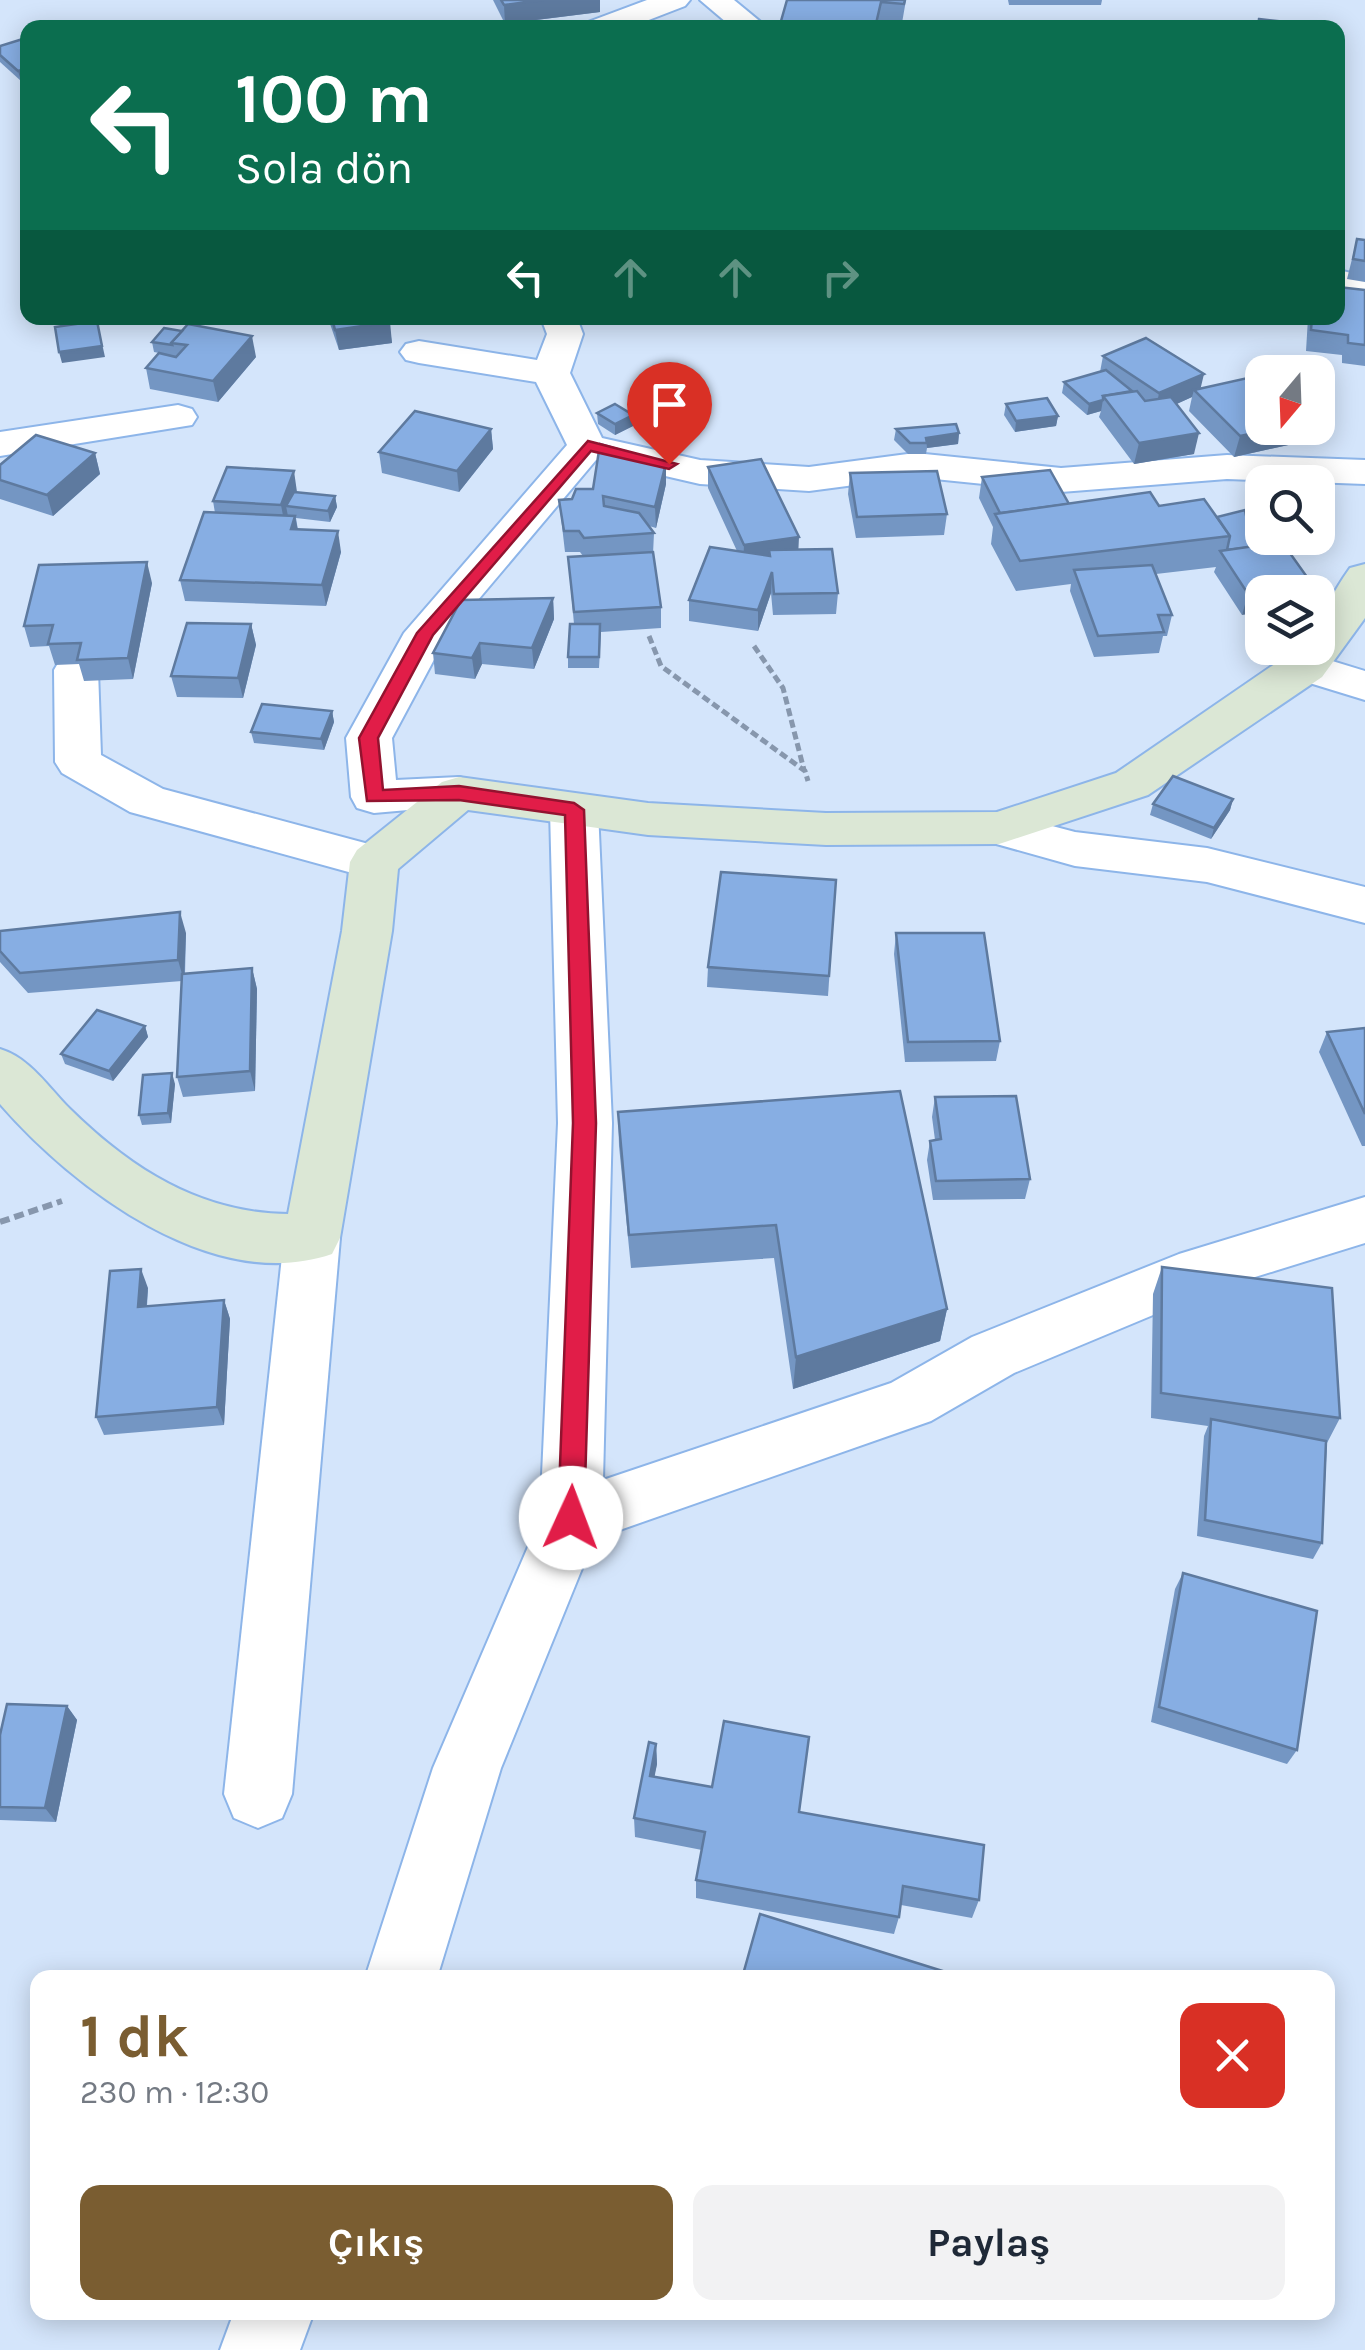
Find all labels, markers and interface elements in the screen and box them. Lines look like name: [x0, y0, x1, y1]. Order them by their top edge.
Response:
text: 100 m: [235, 58, 433, 140]
icon: left: [70, 60, 200, 190]
text: Sola dön: [235, 142, 413, 194]
icon: left: [498, 250, 553, 305]
icon: ahead: [603, 250, 658, 305]
icon: ahead: [708, 250, 763, 305]
icon: right: [813, 250, 868, 305]
north arrow: [1245, 355, 1335, 445]
map controls: [1245, 355, 1335, 665]
pin: [627, 362, 712, 465]
icon: arrive: [642, 377, 697, 432]
button: search: [1245, 465, 1335, 555]
button: layers: [1245, 575, 1335, 665]
position arrow: [519, 1466, 623, 1570]
text: 1 dk: [80, 2001, 189, 2071]
button: close: [1180, 2003, 1285, 2108]
text: 230 m · 12:30: [80, 2074, 269, 2111]
button: Çıkış: [80, 2185, 673, 2300]
button: Paylaş: [693, 2185, 1285, 2300]

